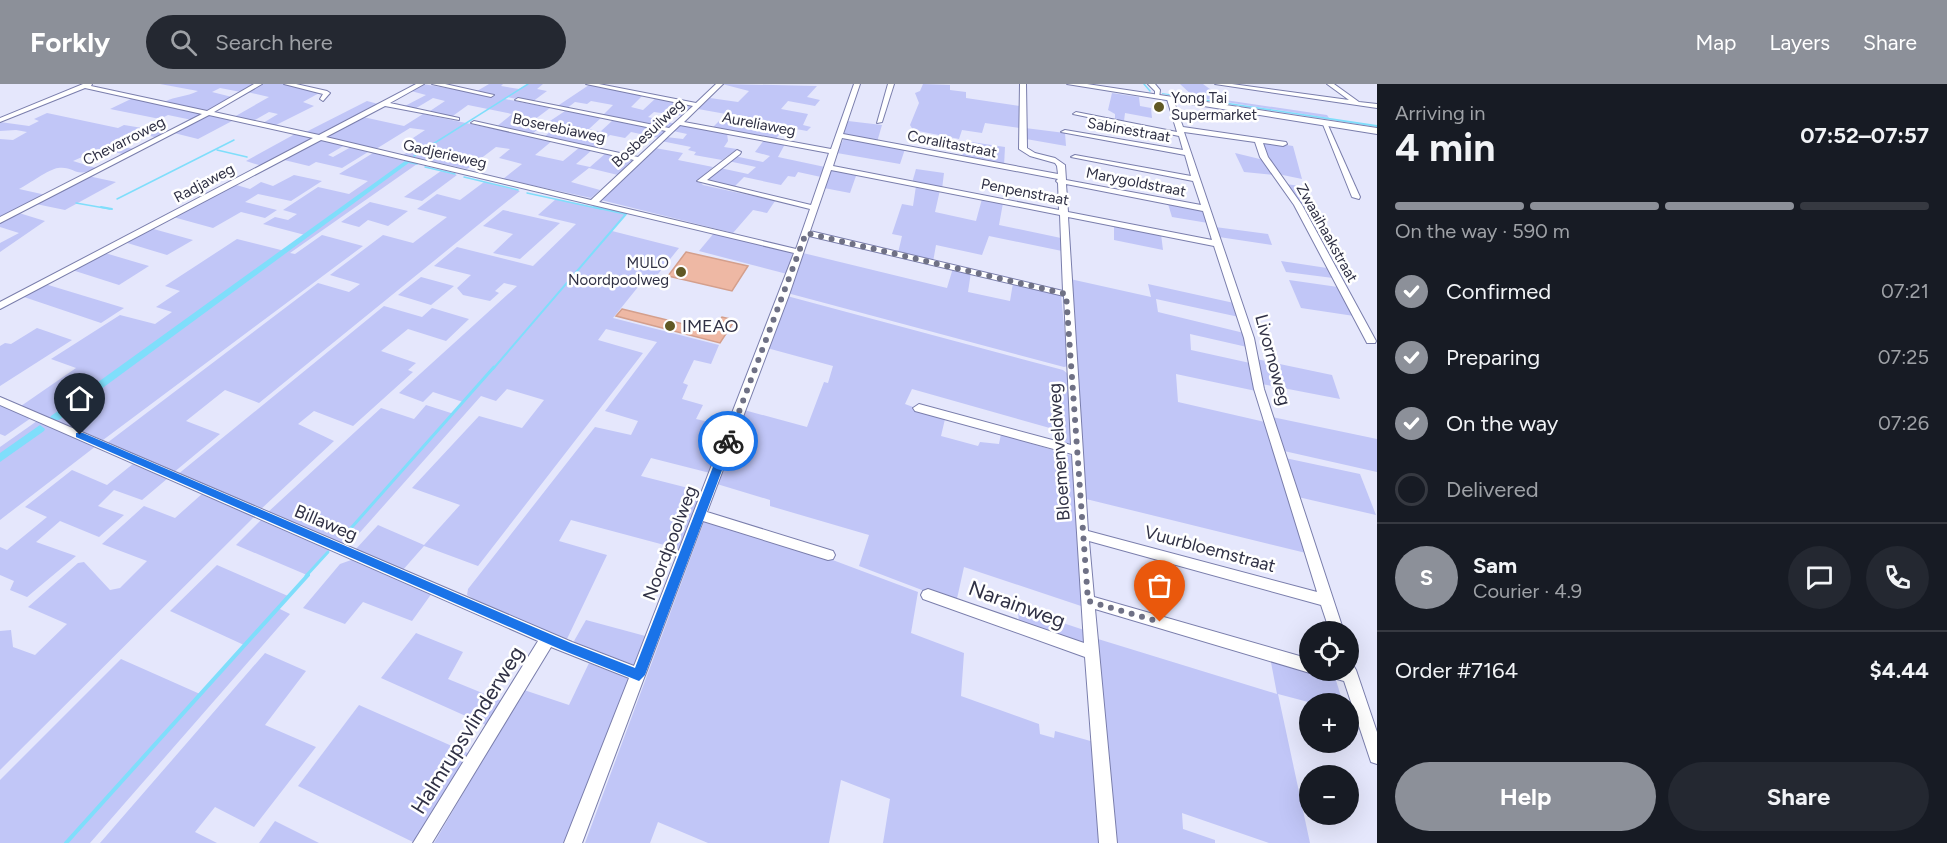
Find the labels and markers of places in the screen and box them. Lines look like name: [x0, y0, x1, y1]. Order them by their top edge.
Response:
place label: Yong Tai Supermarket: [1171, 89, 1257, 124]
marker: Yong Tai Supermarket: [1152, 100, 1166, 114]
place label: MULO Noordpoolweg: [568, 254, 669, 289]
marker: MULO Noordpoolweg: [674, 265, 688, 279]
place label: IMEAO: [682, 315, 739, 337]
marker: IMEAO: [663, 319, 677, 333]
pin: [54, 373, 105, 435]
pin: [1134, 560, 1185, 622]

